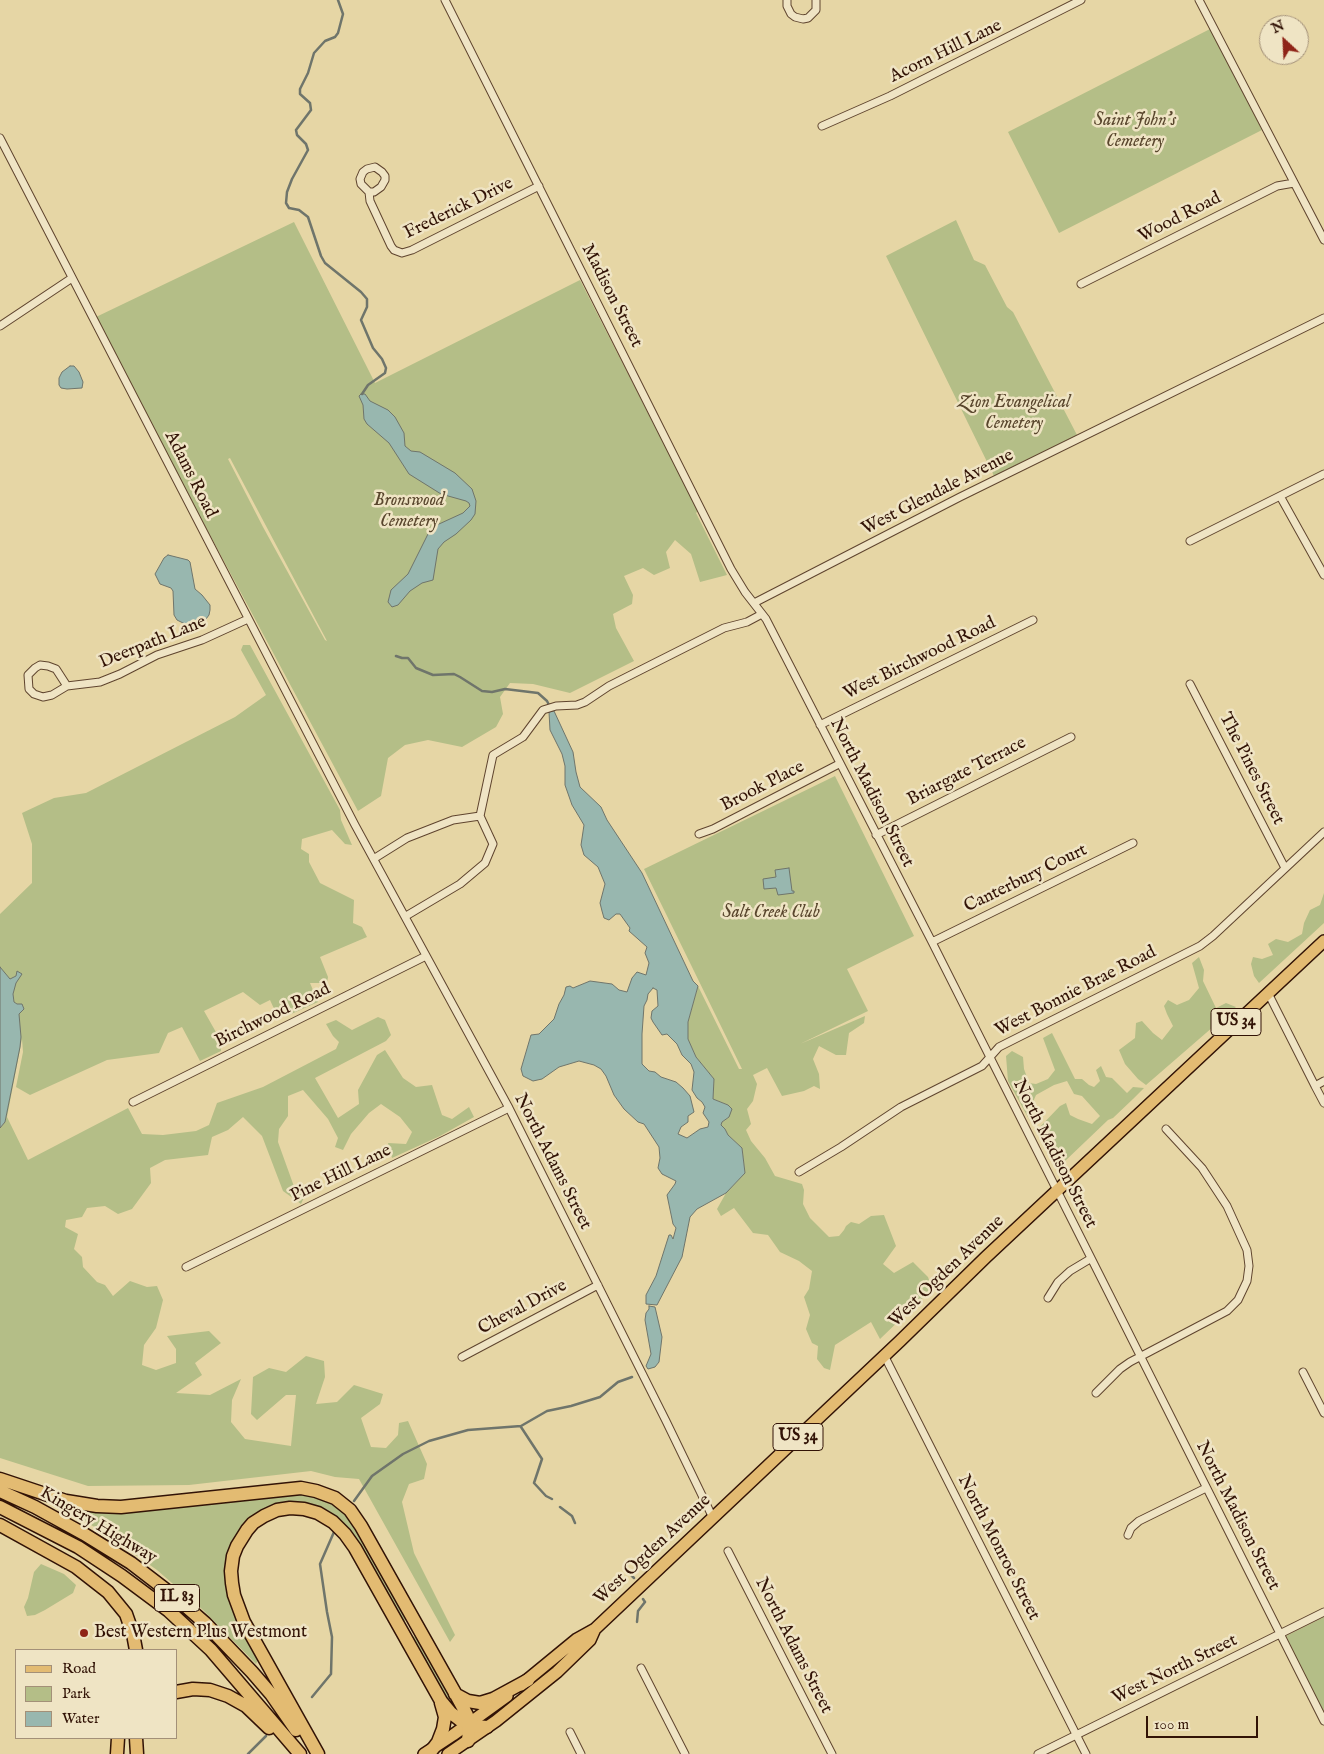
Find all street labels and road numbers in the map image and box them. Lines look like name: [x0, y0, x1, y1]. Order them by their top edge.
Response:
street label: Acorn Hill Lane: [886, 16, 1006, 88]
street label: Frederick Drive: [401, 173, 517, 245]
street label: Wood Road: [1135, 188, 1225, 248]
street label: Madison Street: [576, 241, 646, 351]
street label: Adams Road: [159, 428, 221, 522]
street label: West Glendale Avenue: [859, 445, 1017, 541]
street label: Deerpath Lane: [96, 612, 210, 674]
street label: West Birchwood Road: [840, 613, 1000, 705]
street label: The Pines Street: [1213, 709, 1289, 829]
street label: North Madison Street: [824, 715, 918, 871]
street label: Briargate Terrace: [904, 733, 1030, 811]
street label: Brook Place: [718, 757, 808, 817]
street label: Canterbury Court: [961, 840, 1091, 918]
street label: West Bonnie Brae Road: [992, 942, 1160, 1042]
street label: Birchwood Road: [212, 979, 334, 1053]
road number: US 34: [1211, 1009, 1261, 1036]
street label: North Madison Street: [1007, 1076, 1101, 1232]
street label: North Adams Street: [508, 1091, 596, 1233]
street label: Pine Hill Lane: [287, 1140, 395, 1208]
street label: West Ogden Avenue: [885, 1211, 1009, 1333]
street label: Cheval Drive: [475, 1276, 571, 1340]
road number: US 34: [773, 1424, 823, 1450]
street label: North Madison Street: [1190, 1438, 1284, 1594]
street label: North Monroe Street: [952, 1472, 1044, 1624]
street label: Kingery Highway: [36, 1483, 160, 1569]
street label: West Ogden Avenue: [590, 1490, 716, 1610]
street label: North Adams Street: [749, 1575, 837, 1717]
road number: IL 83: [154, 1585, 200, 1612]
street label: West North Street: [1109, 1630, 1241, 1710]

